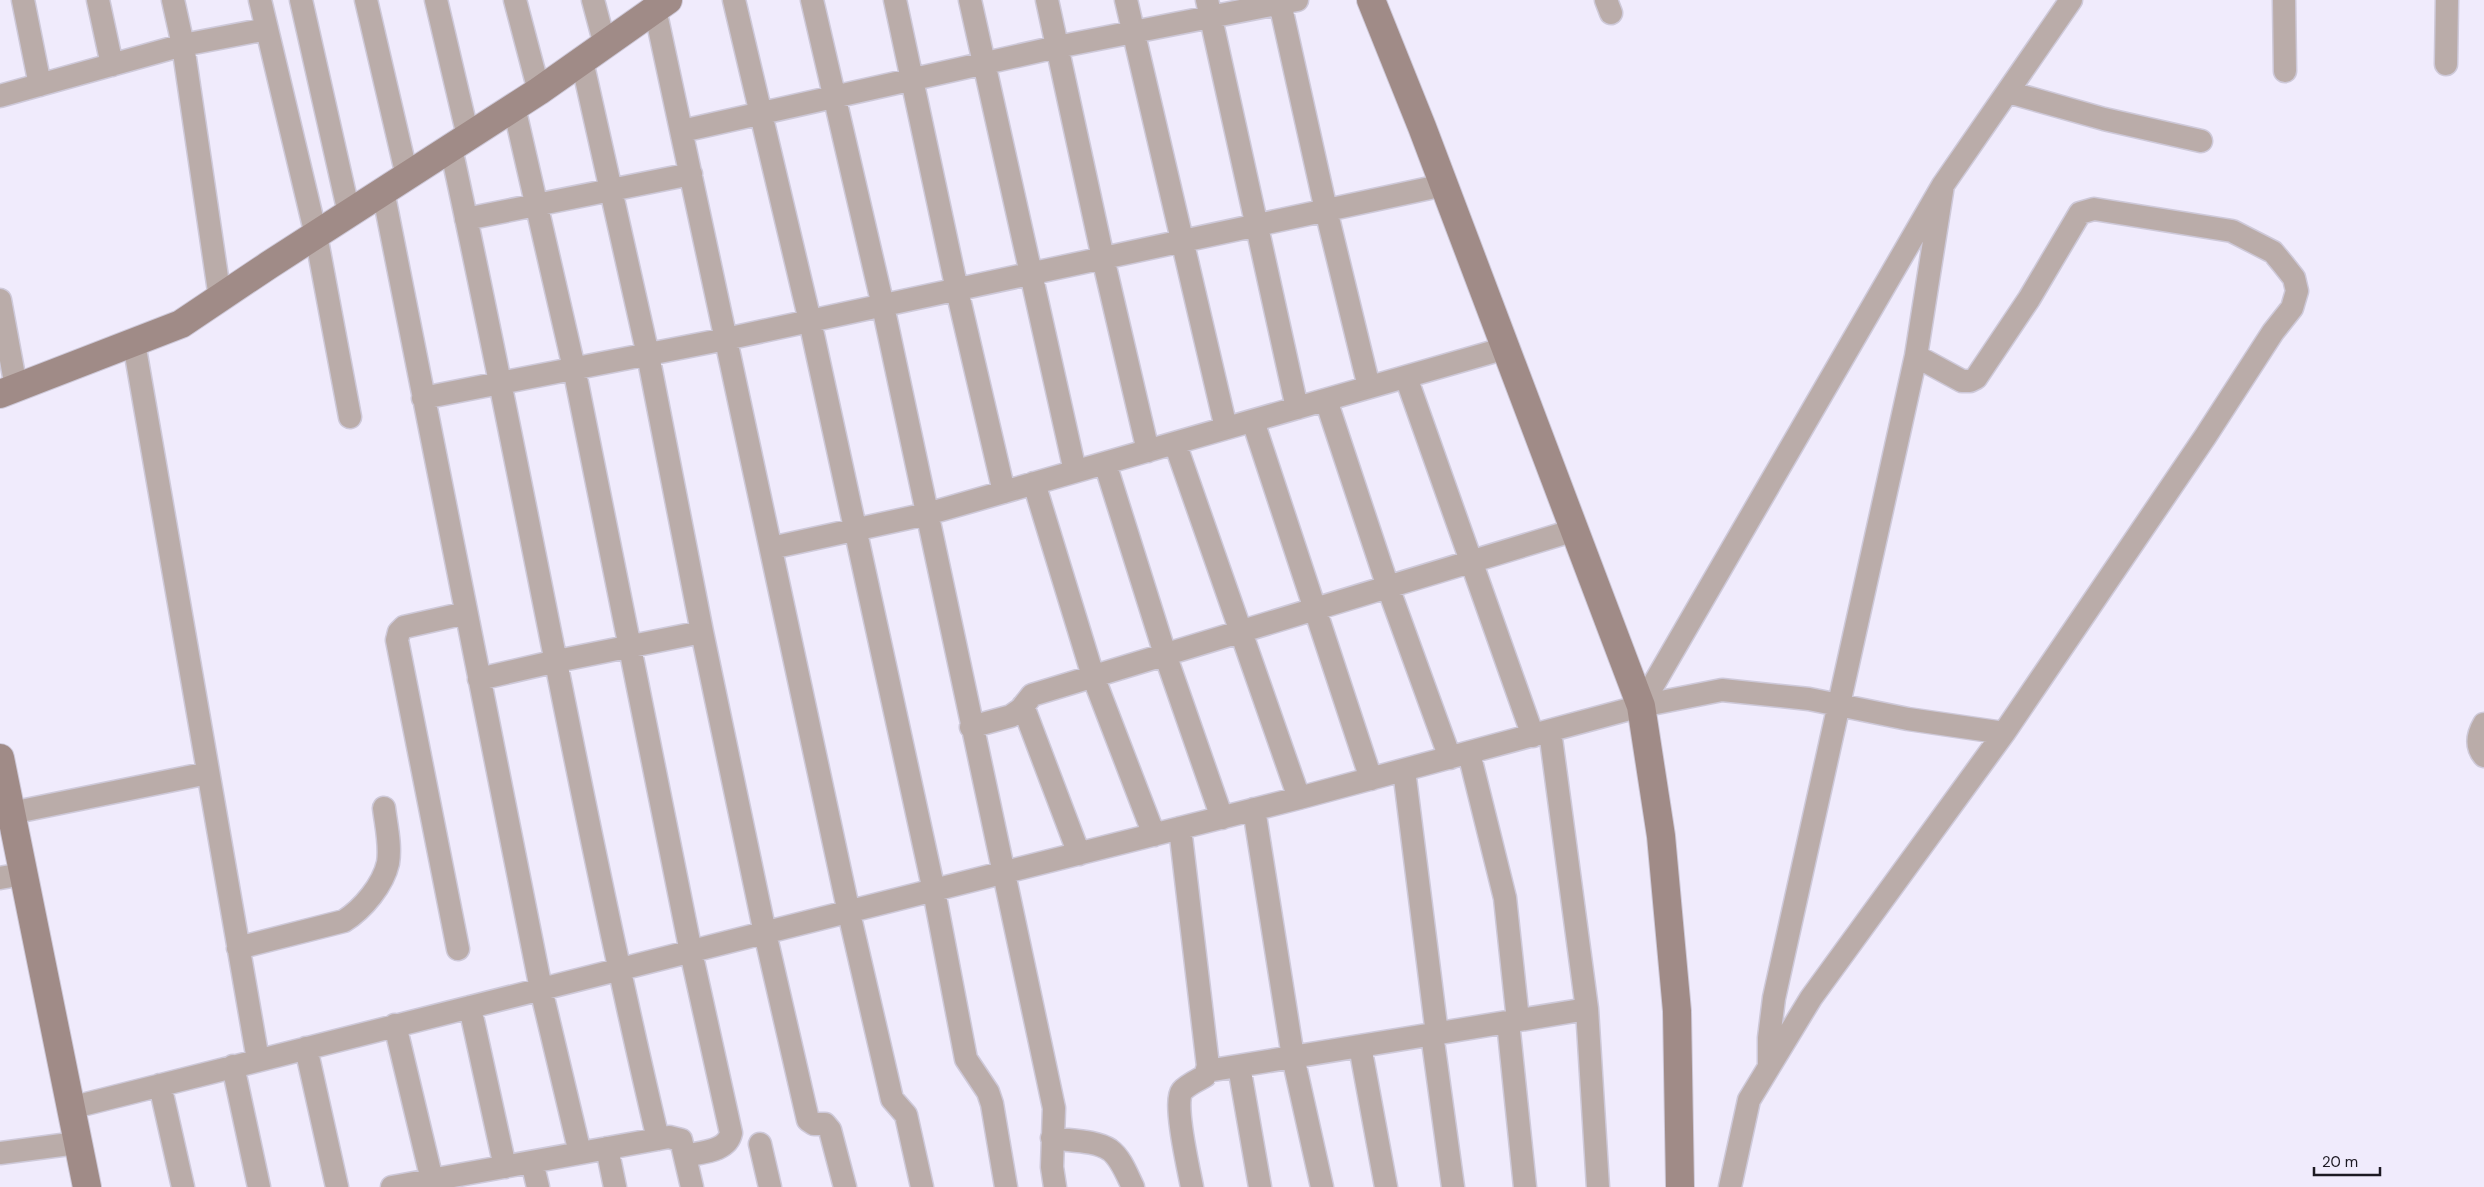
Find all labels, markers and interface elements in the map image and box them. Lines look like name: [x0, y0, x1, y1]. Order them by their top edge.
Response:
scale bar: [2314, 1144, 2380, 1176]
text: 20 m: [2322, 1152, 2358, 1172]

